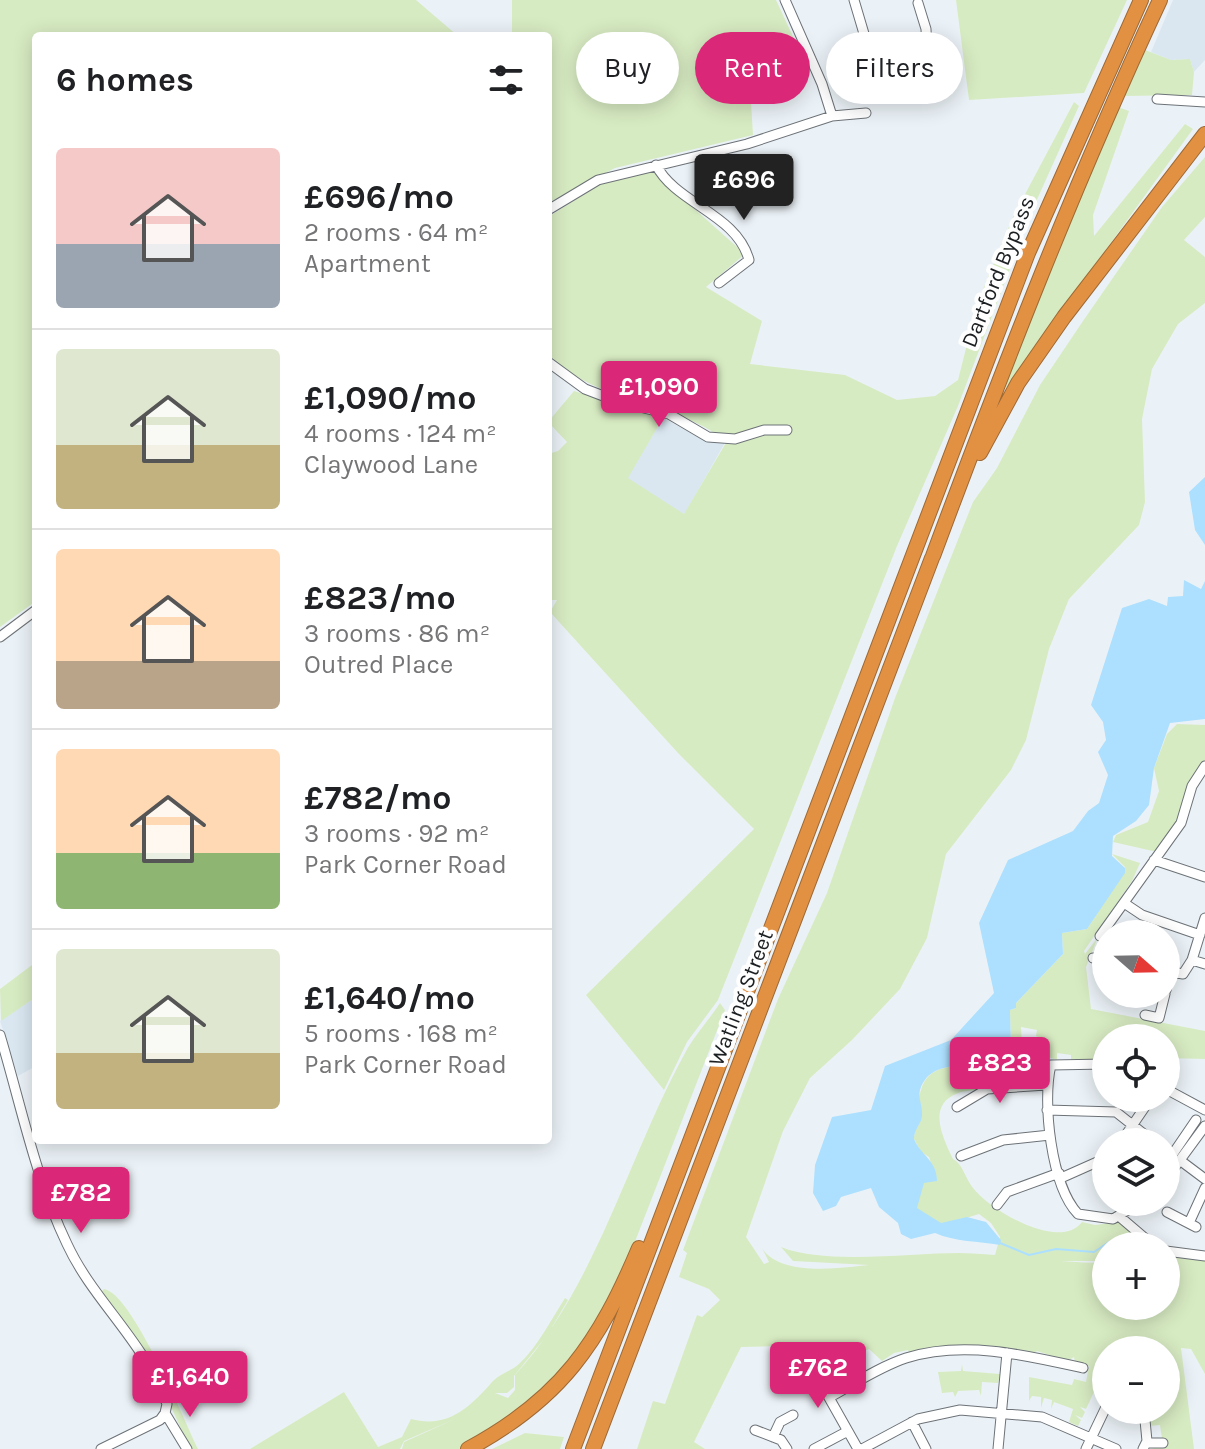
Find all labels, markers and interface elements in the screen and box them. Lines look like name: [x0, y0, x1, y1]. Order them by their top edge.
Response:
chip: Buy: [576, 32, 679, 104]
chip: Rent: [695, 32, 810, 104]
chip: Filters: [826, 32, 963, 104]
icon: filters: [484, 58, 528, 102]
text: 6 homes: [56, 60, 194, 100]
pin: £696: [697, 154, 791, 222]
text: £696: [712, 164, 776, 195]
text: £696/mo: [304, 177, 454, 217]
icon: home: [120, 180, 216, 276]
street label: Dartford Bypass: [956, 193, 1040, 351]
text: 2 rooms · 64 m²: [304, 217, 488, 248]
text: Apartment: [304, 248, 431, 279]
pin: £1,090: [594, 361, 724, 429]
text: £1,090: [619, 371, 699, 402]
text: £1,090/mo: [304, 378, 476, 418]
icon: home: [120, 381, 216, 477]
text: 4 rooms · 124 m²: [304, 418, 497, 449]
text: Claywood Lane: [304, 449, 478, 480]
text: £823/mo: [304, 578, 456, 618]
icon: home: [120, 581, 216, 677]
text: 3 rooms · 86 m²: [304, 618, 490, 649]
text: Outred Place: [304, 649, 453, 680]
text: £782/mo: [304, 778, 451, 818]
icon: home: [120, 781, 216, 877]
text: 3 rooms · 92 m²: [304, 818, 489, 849]
text: Park Corner Road: [304, 849, 507, 880]
north arrow: [1092, 920, 1180, 1008]
map controls: [1092, 920, 1180, 1424]
street label: Watling Street: [703, 926, 779, 1070]
text: £1,640/mo: [304, 978, 475, 1018]
icon: home: [120, 981, 216, 1077]
text: 5 rooms · 168 m²: [304, 1018, 498, 1049]
button: locate: [1092, 1024, 1180, 1112]
pin: £823: [953, 1037, 1047, 1105]
text: £823: [968, 1047, 1032, 1078]
text: Park Corner Road: [304, 1049, 507, 1080]
button: layers: [1092, 1128, 1180, 1216]
pin: £782: [34, 1167, 128, 1235]
text: £782: [50, 1177, 112, 1208]
button: +: [1092, 1232, 1180, 1320]
button: −: [1092, 1336, 1180, 1424]
pin: £762: [771, 1342, 865, 1410]
pin: £1,640: [125, 1351, 255, 1419]
text: £762: [788, 1352, 848, 1383]
text: £1,640: [150, 1361, 230, 1392]

